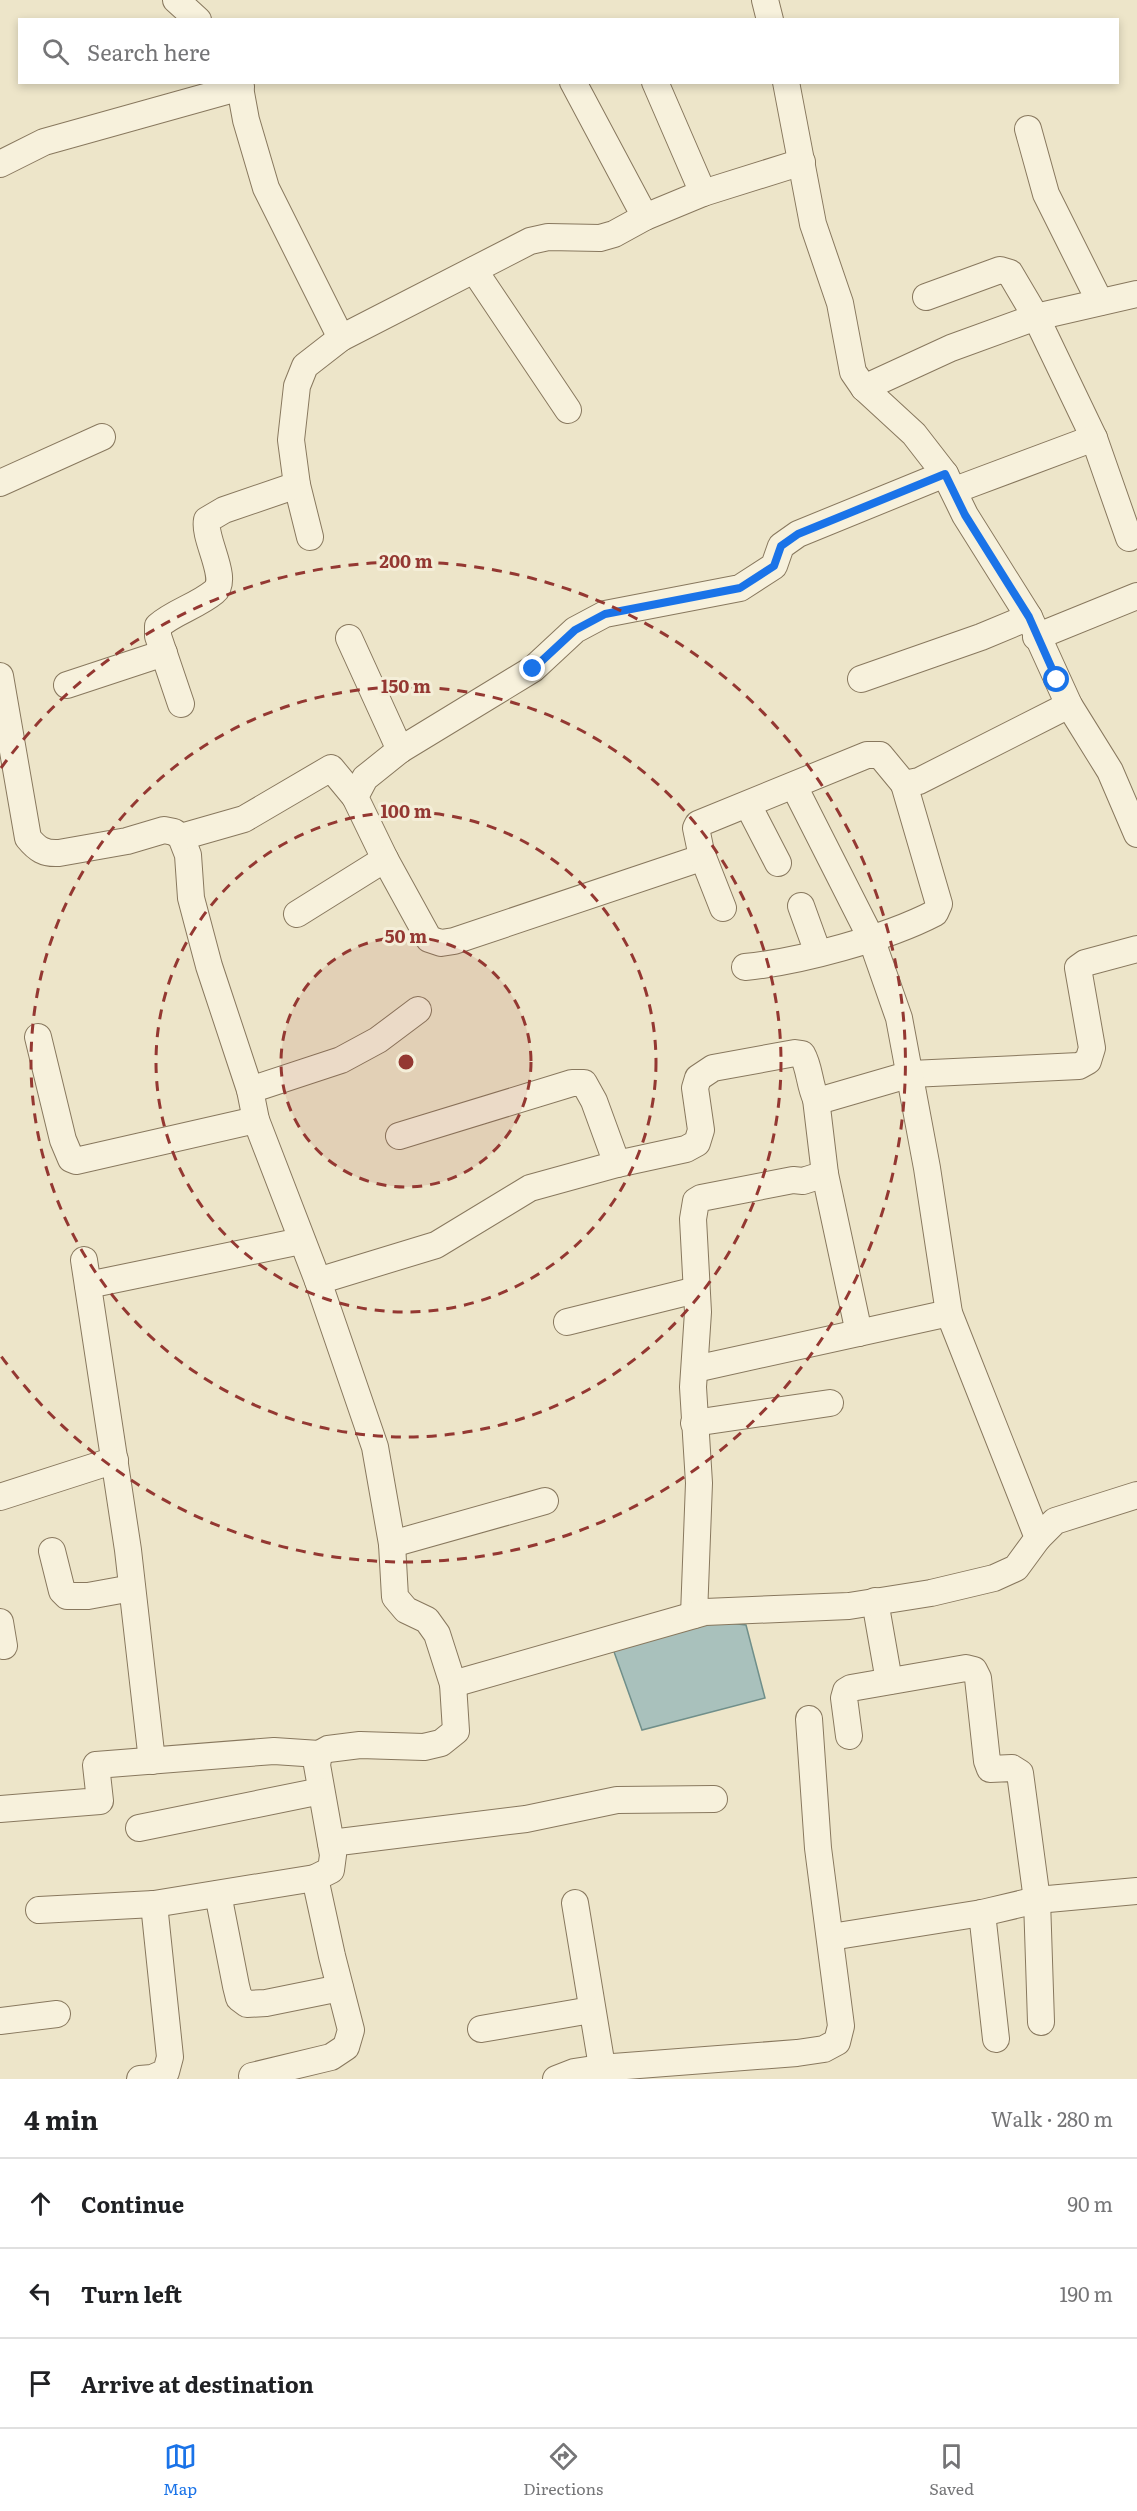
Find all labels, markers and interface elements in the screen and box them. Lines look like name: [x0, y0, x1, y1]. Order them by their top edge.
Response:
search box: [18, 18, 1119, 84]
icon: search: [39, 35, 72, 68]
text: Search here: [87, 35, 210, 68]
text: 200 m: [379, 547, 433, 574]
route end: [519, 655, 545, 681]
route start: [1043, 666, 1069, 692]
text: 150 m: [381, 672, 431, 699]
text: 100 m: [380, 797, 432, 824]
text: 50 m: [385, 922, 427, 949]
centre of rings: [396, 1052, 416, 1072]
text: 4 min: [24, 2099, 98, 2138]
text: Walk · 280 m: [991, 2103, 1113, 2133]
icon: ahead: [24, 2187, 57, 2220]
text: Continue: [81, 2187, 184, 2220]
text: 90 m: [1068, 2188, 1113, 2218]
icon: left: [24, 2277, 57, 2310]
text: Turn left: [81, 2277, 182, 2310]
text: 190 m: [1059, 2278, 1113, 2308]
icon: arrive: [24, 2367, 57, 2400]
text: Arrive at destination: [81, 2367, 314, 2400]
tab: Map: [163, 2440, 197, 2500]
tab: Directions: [523, 2440, 603, 2500]
tab: Saved: [929, 2440, 974, 2500]

